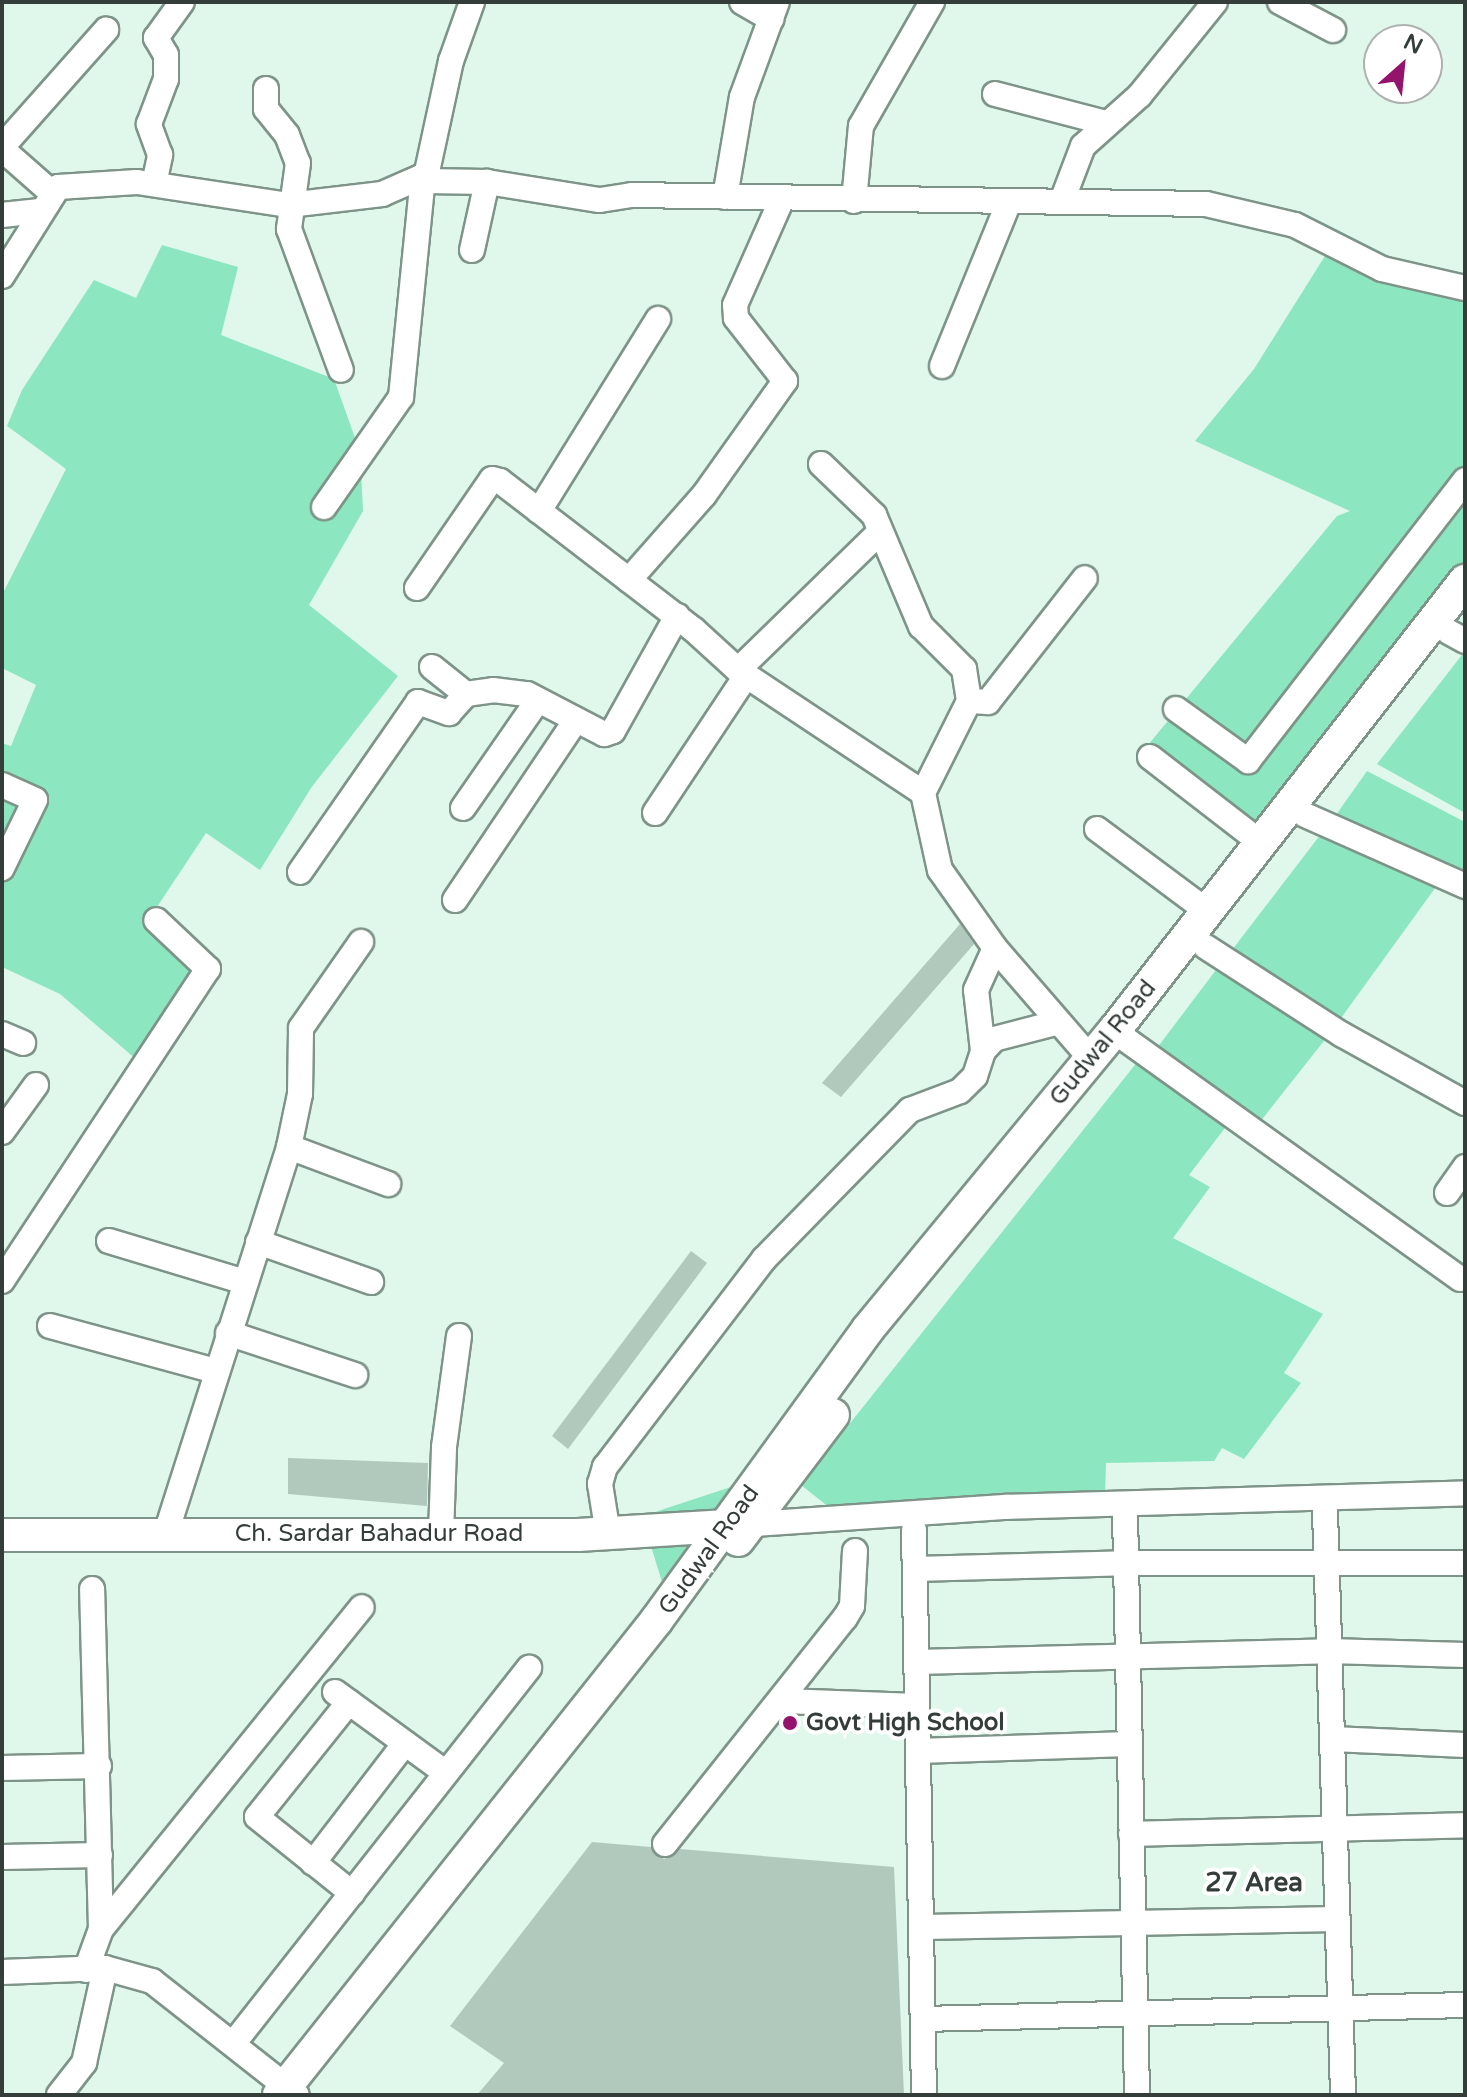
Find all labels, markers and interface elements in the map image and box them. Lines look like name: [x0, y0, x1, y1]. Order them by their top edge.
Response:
north arrow: [1363, 24, 1443, 104]
text: N: [1399, 29, 1427, 60]
street label: Gudwal Road: [1044, 975, 1162, 1111]
street label: Gudwal Road: [652, 1480, 766, 1620]
street label: Ch. Sardar Bahadur Road: [235, 1520, 523, 1548]
place label: Govt High School: [806, 1709, 1004, 1737]
marker: Govt High School: [781, 1714, 799, 1732]
district label: 27 Area: [1205, 1867, 1303, 1899]

